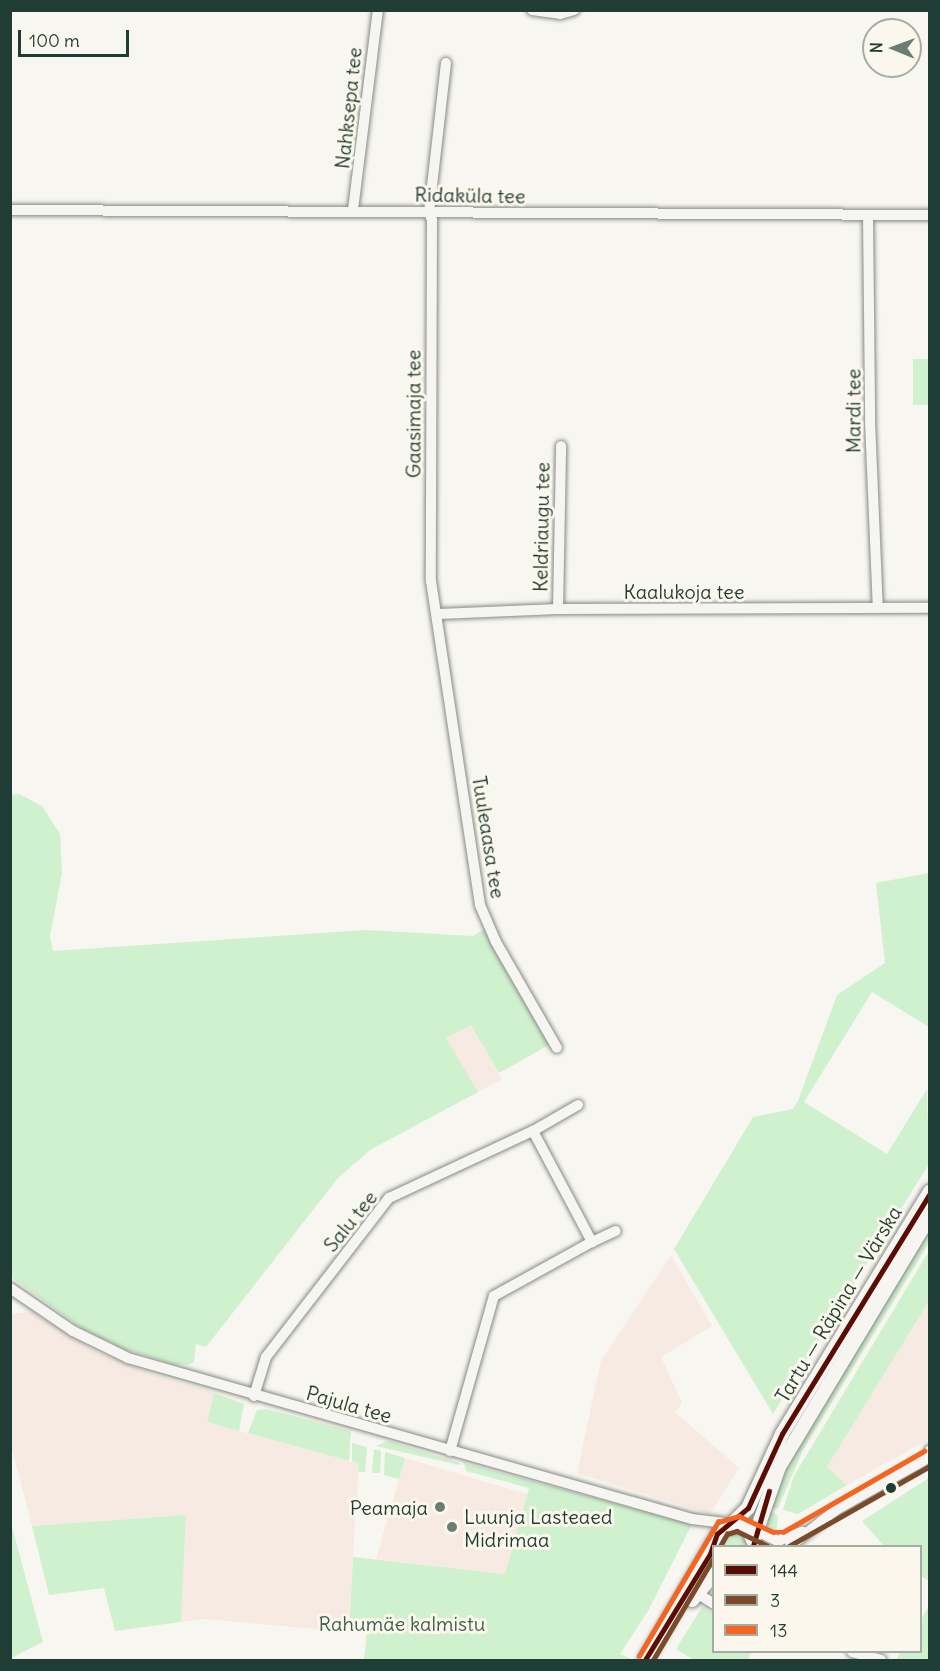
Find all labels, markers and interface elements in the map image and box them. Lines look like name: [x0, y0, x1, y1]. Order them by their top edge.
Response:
scale bar: [21, 18, 132, 56]
north arrow: [862, 18, 922, 78]
text: 100 m: [29, 29, 80, 52]
text: N: [866, 42, 886, 53]
street label: Nahksepa tee: [330, 46, 366, 170]
street label: Ridaküla tee: [414, 182, 526, 208]
street label: Gaasimaja tee: [401, 350, 425, 478]
street label: Mardi tee: [841, 369, 865, 453]
street label: Keldriaugu tee: [528, 462, 554, 592]
street label: Kaalukoja tee: [623, 579, 745, 603]
street label: Tuuleaasa tee: [467, 774, 511, 900]
street label: Salu tee: [318, 1186, 382, 1256]
street label: Tartu — Räpina — Värska: [770, 1201, 906, 1407]
street label: Pajula tee: [303, 1380, 395, 1428]
unlabelled marker: [885, 1482, 897, 1494]
place label: Peamaja: [350, 1495, 428, 1519]
marker: Peamaja: [433, 1500, 447, 1514]
place label: Luunja Lasteaed Midrimaa: [464, 1504, 613, 1551]
marker: Luunja Lasteaed Midrimaa: [445, 1520, 459, 1534]
legend: [712, 1545, 922, 1653]
text: 144: [770, 1559, 798, 1582]
text: 3: [770, 1589, 780, 1612]
park label: Rahumäe kalmistu: [318, 1611, 486, 1635]
text: 13: [770, 1619, 787, 1642]

